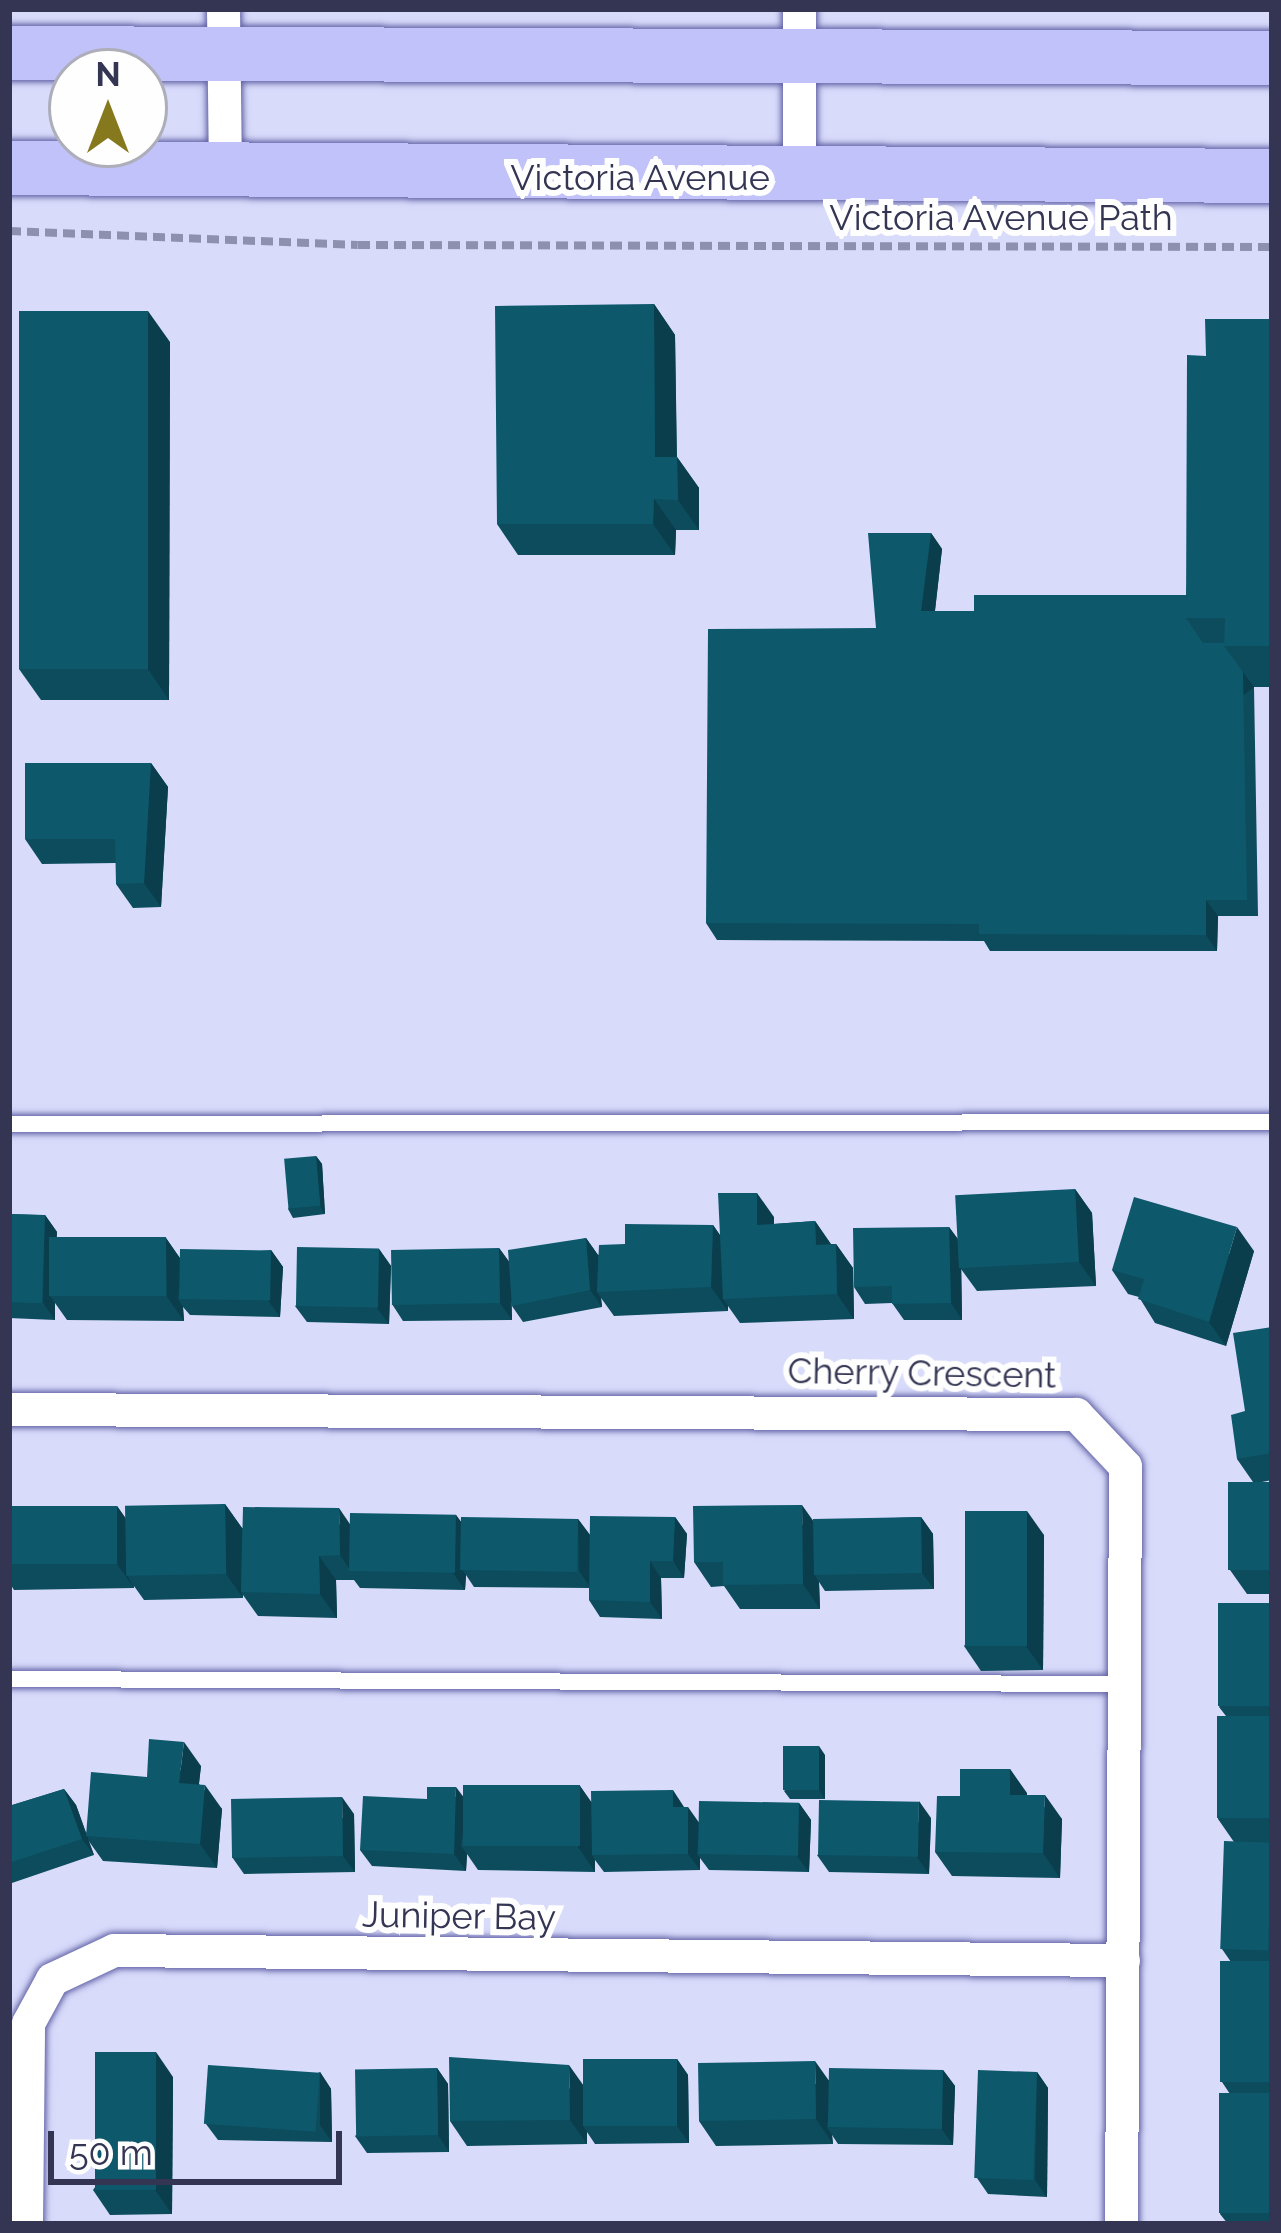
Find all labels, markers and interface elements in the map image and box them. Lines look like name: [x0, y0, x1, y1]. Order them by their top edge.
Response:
north arrow: [48, 48, 168, 168]
text: N: [95, 55, 121, 94]
street label: Victoria Avenue: [510, 156, 770, 200]
street label: Victoria Avenue Path: [829, 196, 1173, 240]
street label: Cherry Crescent: [787, 1349, 1057, 1397]
street label: Juniper Bay: [361, 1893, 557, 1939]
scale bar: [54, 2107, 348, 2181]
text: 50 m: [69, 2131, 153, 2173]

